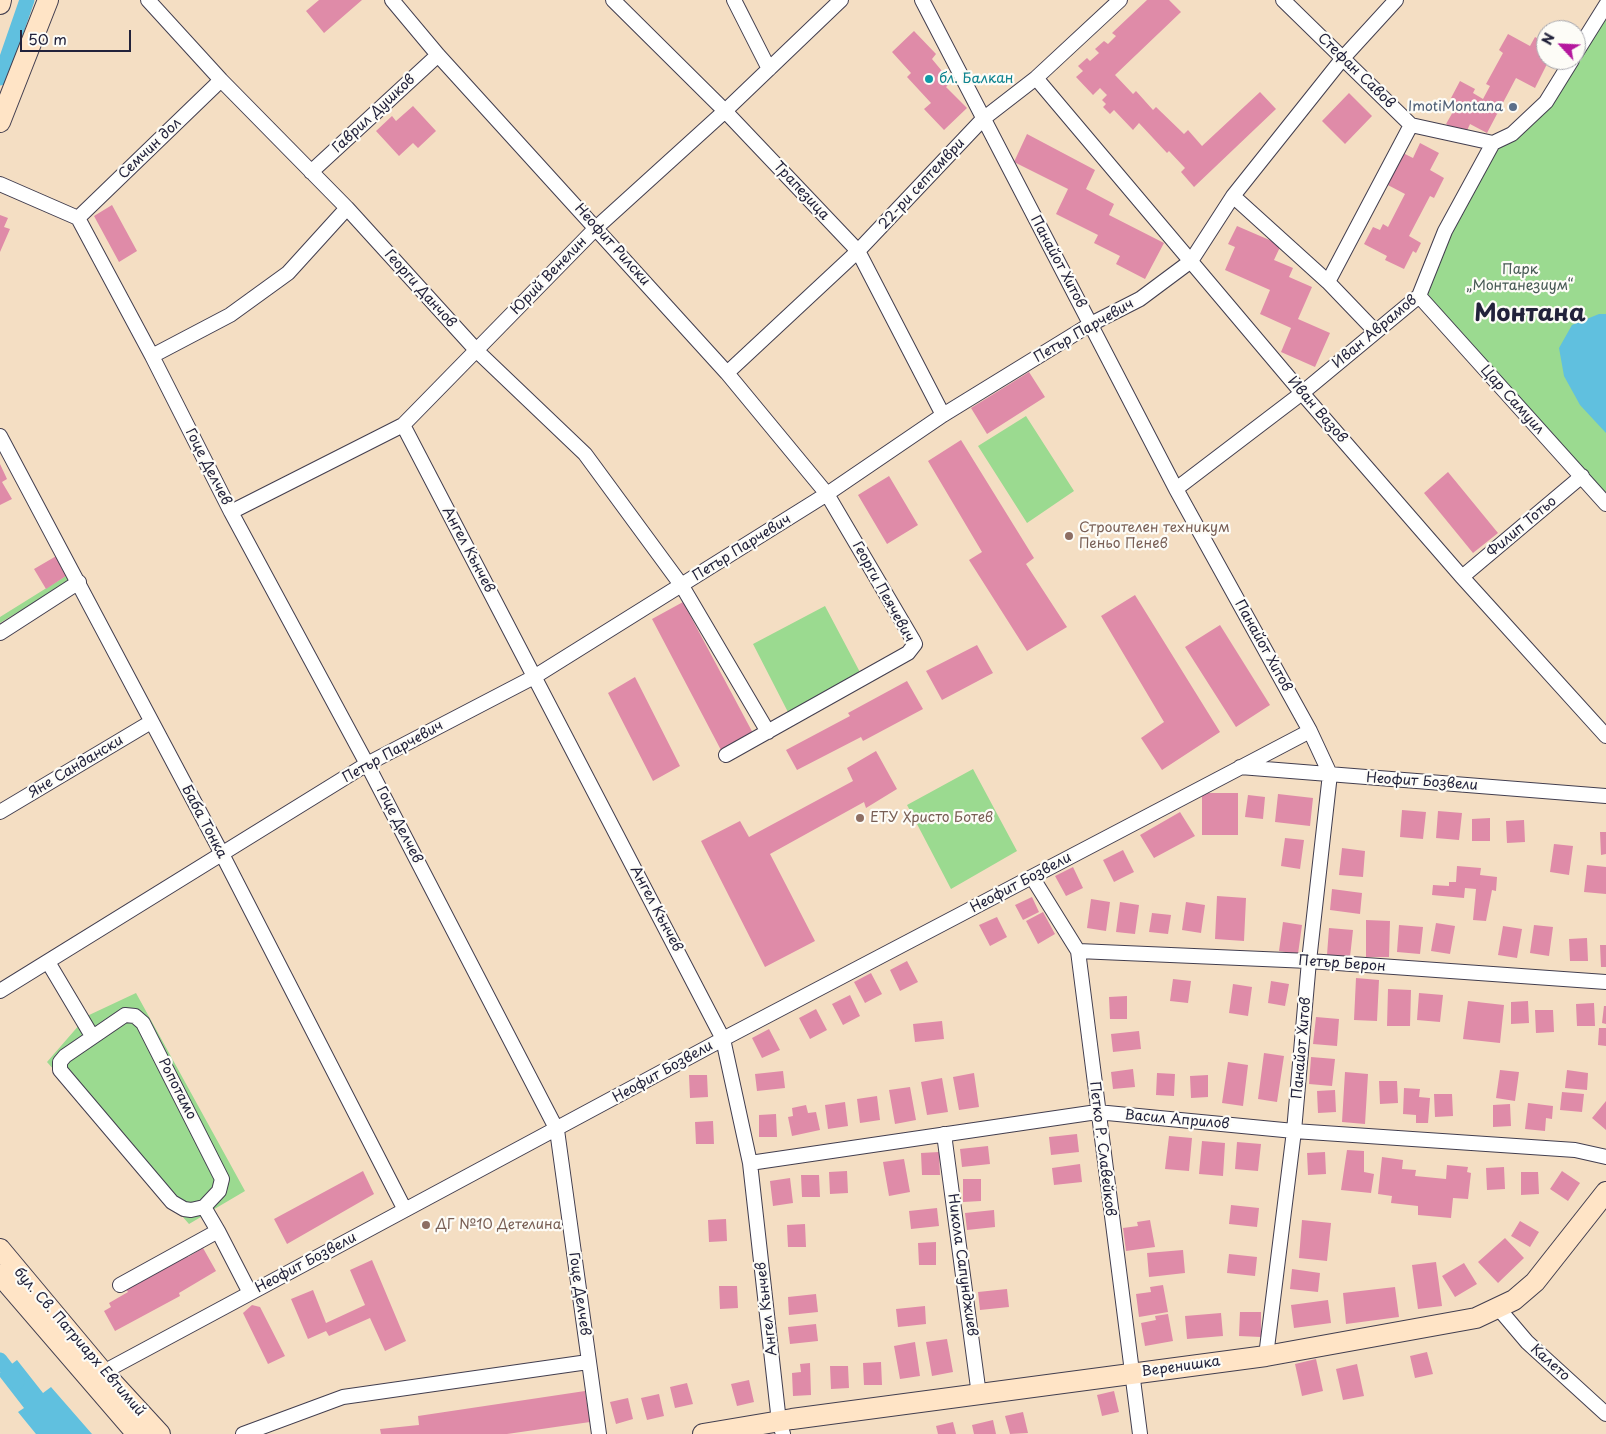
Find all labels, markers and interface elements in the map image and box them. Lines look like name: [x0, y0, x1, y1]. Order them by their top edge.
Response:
scale bar: [22, 20, 134, 52]
north arrow: [1536, 20, 1586, 70]
text: 50 m: [28, 27, 67, 50]
text: N: [1536, 29, 1560, 48]
street label: Стефан Савов: [1314, 30, 1398, 112]
street label: Гаврил Душков: [329, 71, 419, 157]
place label: бл. Балкан: [939, 71, 1014, 87]
marker: бл. Балкан: [923, 73, 935, 85]
place label: ImotiMontana: [1408, 99, 1503, 115]
marker: ImotiMontana: [1507, 101, 1519, 113]
street label: Семчин дол: [115, 115, 185, 183]
street label: 22-ри септември: [875, 135, 969, 233]
street label: Трапезица: [770, 158, 832, 224]
street label: Неофит Рилски: [571, 201, 653, 289]
street label: Панайот Хитов: [1027, 213, 1089, 311]
street label: Юрий Венелин: [508, 234, 590, 318]
street label: Георги Данчов: [381, 247, 459, 331]
park label: Парк „Монтанезиум“: [1467, 262, 1573, 294]
street label: Иван Аврамов: [1329, 292, 1421, 372]
street label: Петър Парчевич: [1031, 296, 1137, 366]
district label: Монтана: [1474, 300, 1586, 328]
street label: Цар Самуил: [1477, 362, 1547, 438]
street label: Иван Вазов: [1284, 373, 1350, 447]
street label: Гоце Делчев: [181, 426, 235, 508]
street label: Филип Тотьо: [1484, 493, 1560, 561]
street label: Ангел Кънчев: [438, 504, 498, 596]
street label: Петър Парчевич: [690, 511, 794, 585]
place label: Строителен техникум Пеньо Пенев: [1079, 520, 1230, 552]
marker: Строителен техникум Пеньо Пенев: [1063, 530, 1075, 542]
street label: Георги Пеячевич: [848, 539, 918, 645]
street label: Панайот Хитов: [1231, 597, 1295, 695]
street label: Петър Парчевич: [340, 717, 446, 787]
street label: Яне Сандански: [26, 732, 126, 802]
street label: Неофит Бозвели: [1366, 770, 1478, 794]
street label: Баба Тонка: [178, 783, 230, 861]
street label: Гоце Делчев: [372, 784, 426, 866]
place label: ЕТУ Христо Ботев: [870, 810, 993, 826]
marker: ЕТУ Христо Ботев: [854, 812, 866, 824]
street label: Неофит Бозвели: [968, 849, 1074, 917]
street label: Ангел Кънчев: [626, 863, 686, 955]
street label: Петър Берон: [1298, 953, 1386, 975]
street label: Панайот Хитов: [1289, 996, 1315, 1100]
street label: Неофит Бозвели: [610, 1038, 716, 1106]
street label: Ропотамо: [154, 1055, 200, 1123]
street label: Петко Р. Славейков: [1085, 1081, 1119, 1217]
street label: Васил Априлов: [1124, 1107, 1230, 1133]
street label: Никола Сапунджиев: [944, 1193, 980, 1337]
place label: ДГ №10 Детелина: [436, 1217, 561, 1233]
marker: ДГ №10 Детелина: [420, 1219, 432, 1231]
street label: Неофит Бозвели: [253, 1229, 359, 1297]
street label: Гоце Делчев: [565, 1251, 593, 1337]
street label: Ангел Кънчев: [753, 1261, 781, 1357]
street label: бул. Св. Патриарх Евтимий: [10, 1264, 148, 1420]
street label: Калето: [1527, 1341, 1573, 1385]
street label: Веренишка: [1141, 1353, 1221, 1381]

